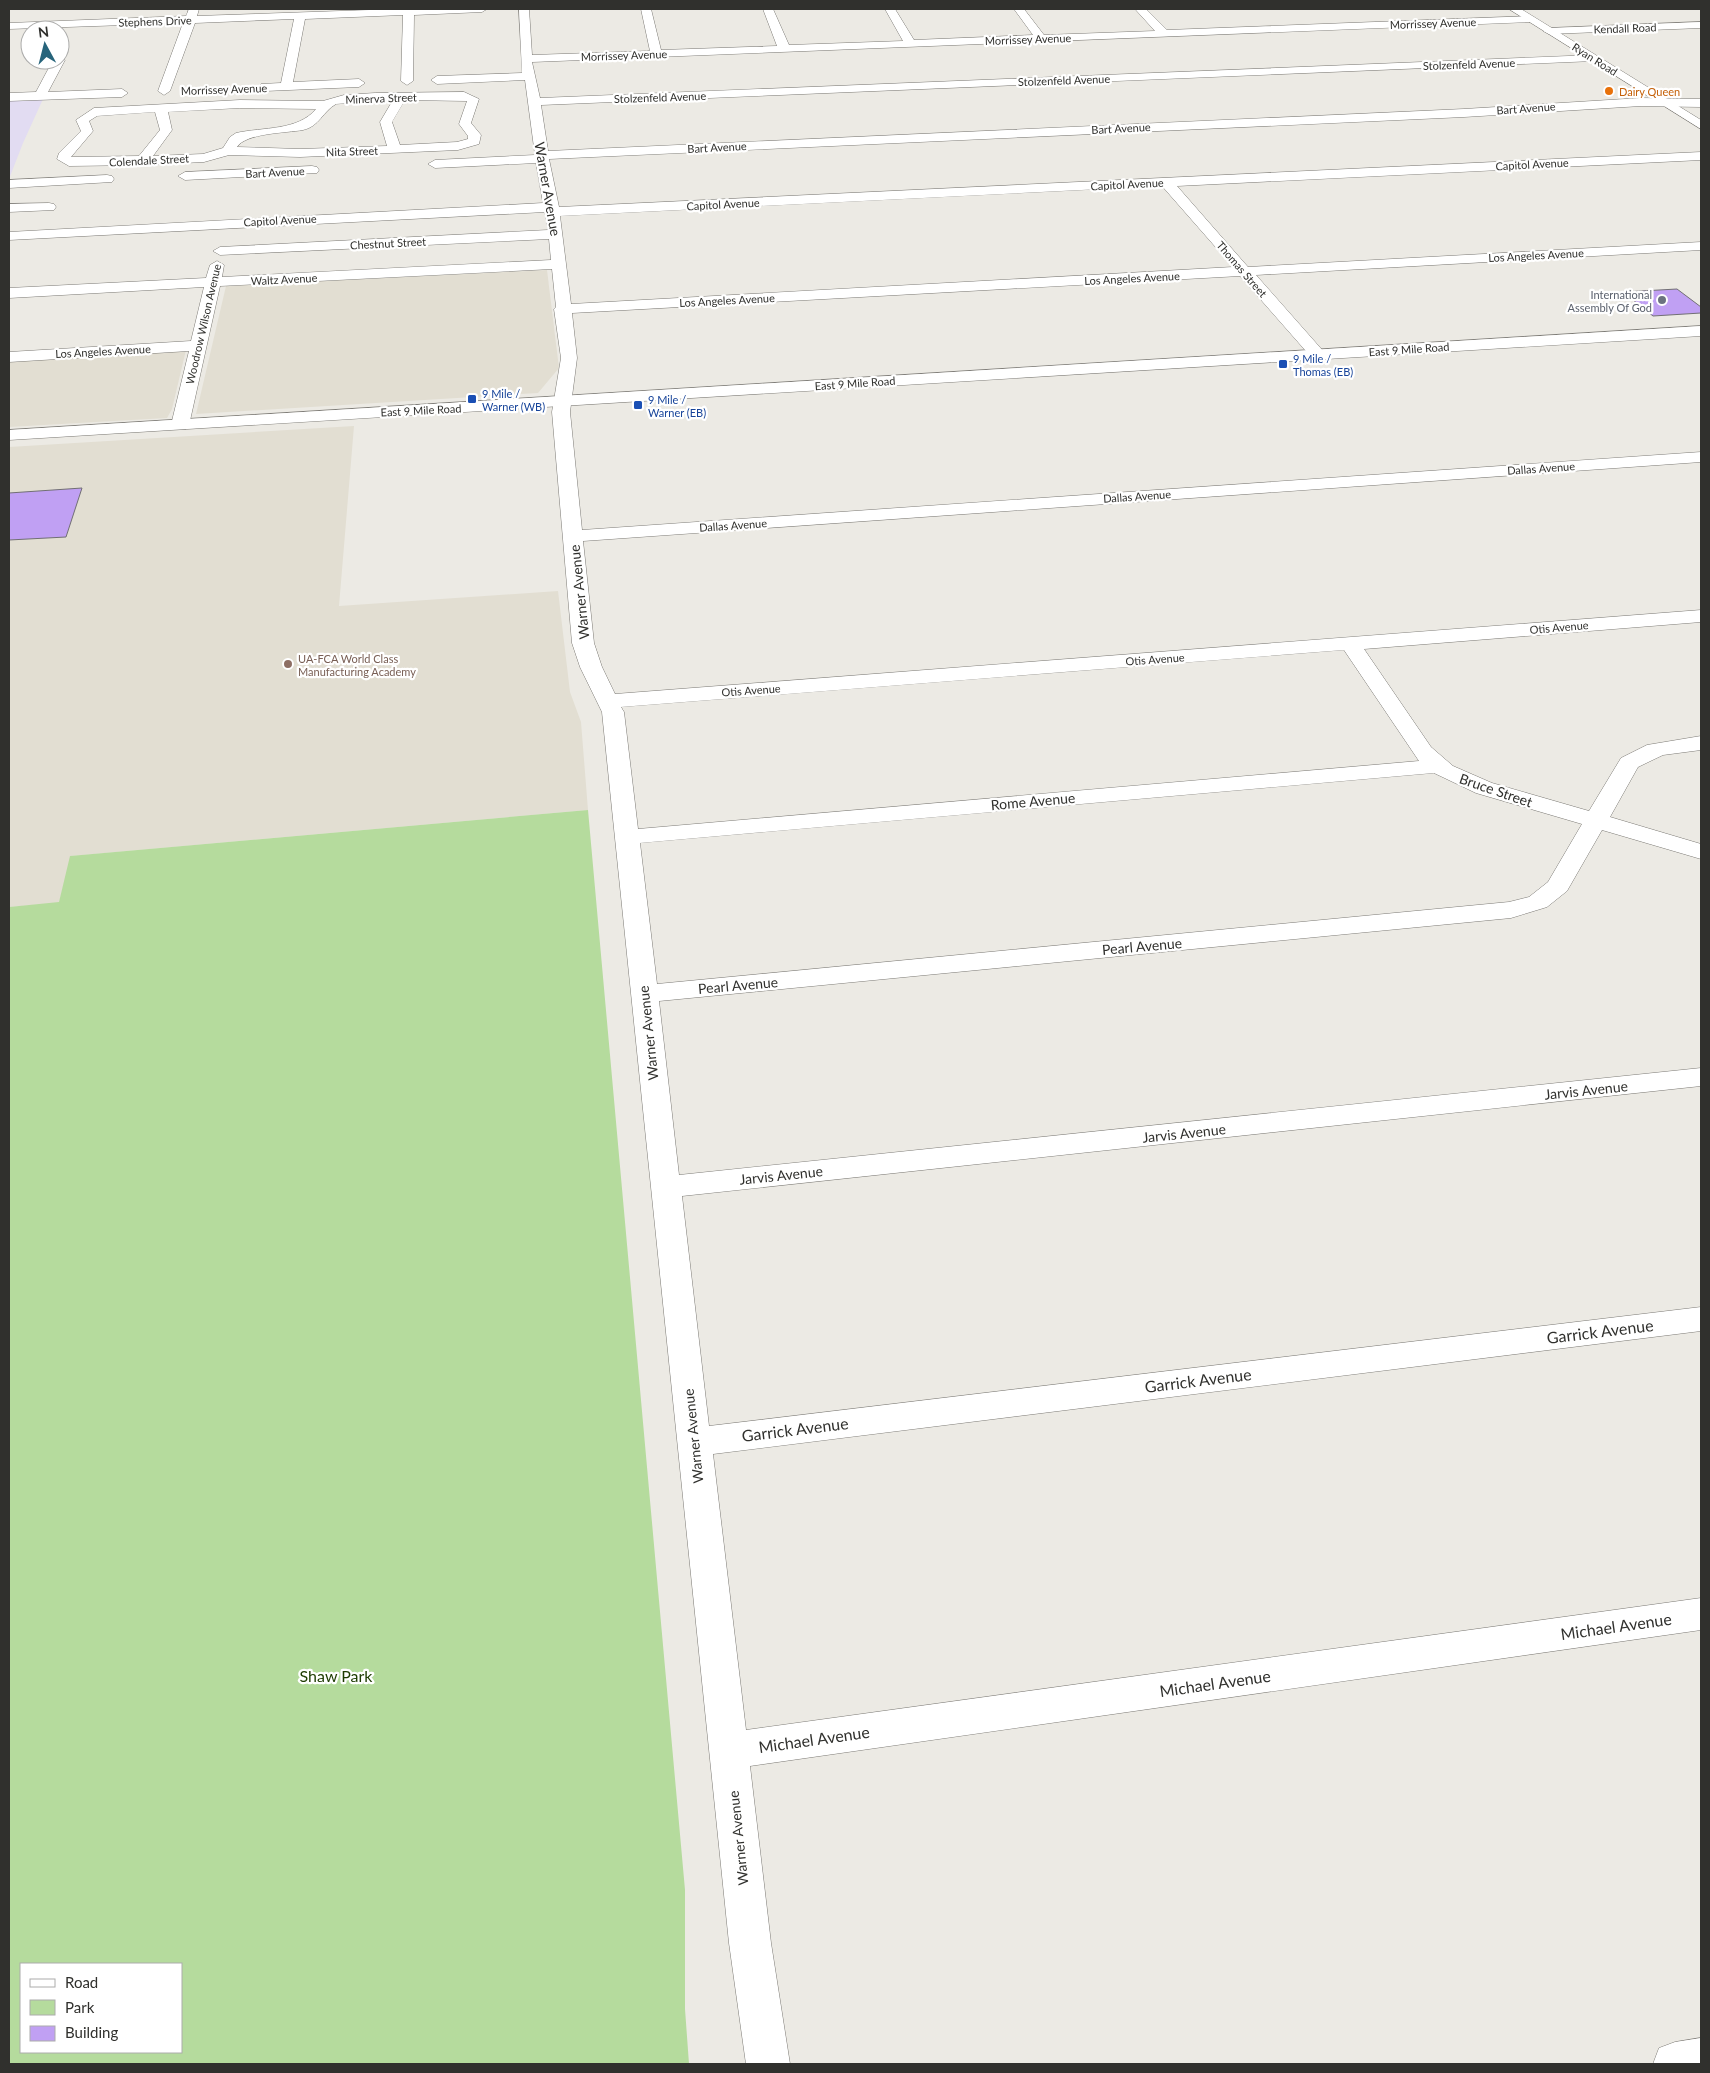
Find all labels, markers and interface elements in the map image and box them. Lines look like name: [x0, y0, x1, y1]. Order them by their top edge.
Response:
street label: Stephens Drive: [118, 13, 192, 29]
street label: Morrissey Avenue: [1390, 15, 1477, 31]
north arrow: [20, 20, 70, 70]
street label: Kendall Road: [1593, 20, 1657, 36]
text: N: [37, 23, 50, 41]
street label: Morrissey Avenue: [985, 31, 1072, 47]
street label: Ryan Road: [1570, 40, 1620, 78]
street label: Morrissey Avenue: [581, 47, 668, 63]
street label: Stolzenfeld Avenue: [1423, 56, 1516, 72]
street label: Stolzenfeld Avenue: [1018, 72, 1111, 88]
street label: Morrissey Avenue: [181, 81, 268, 97]
marker: Dairy Queen: [1603, 85, 1615, 97]
place label: Dairy Queen: [1619, 85, 1680, 98]
street label: Stolzenfeld Avenue: [614, 89, 707, 105]
street label: Minerva Street: [345, 90, 417, 106]
street label: Bart Avenue: [1496, 99, 1556, 117]
street label: Bart Avenue: [1091, 120, 1151, 136]
street label: Bart Avenue: [687, 139, 747, 155]
street label: Warner Avenue: [531, 141, 565, 237]
street label: Nita Street: [326, 144, 378, 158]
street label: Colendale Street: [109, 151, 189, 169]
street label: Capitol Avenue: [1495, 156, 1569, 172]
street label: Bart Avenue: [245, 164, 305, 180]
street label: Capitol Avenue: [1090, 176, 1164, 192]
street label: Capitol Avenue: [686, 196, 760, 212]
street label: Capitol Avenue: [243, 212, 317, 228]
street label: Chestnut Street: [350, 235, 426, 251]
street label: Thomas Street: [1214, 238, 1270, 300]
street label: Los Angeles Avenue: [1488, 246, 1584, 264]
street label: Woodrow Wilson Avenue: [183, 262, 223, 385]
street label: Los Angeles Avenue: [1084, 269, 1180, 287]
street label: Waltz Avenue: [250, 271, 318, 287]
place label: International Assembly Of God: [1568, 288, 1652, 314]
street label: Los Angeles Avenue: [679, 291, 775, 309]
marker: International Assembly Of God: [1656, 294, 1668, 306]
street label: East 9 Mile Road: [1368, 340, 1450, 358]
street label: Los Angeles Avenue: [55, 342, 151, 360]
place label: 9 Mile / Thomas (EB): [1293, 352, 1353, 378]
marker: 9 Mile / Thomas (EB): [1277, 358, 1289, 370]
street label: East 9 Mile Road: [814, 374, 896, 392]
place label: 9 Mile / Warner (WB): [482, 387, 545, 413]
marker: 9 Mile / Warner (WB): [466, 393, 478, 405]
place label: 9 Mile / Warner (EB): [648, 393, 706, 419]
marker: 9 Mile / Warner (EB): [632, 399, 644, 411]
street label: East 9 Mile Road: [380, 401, 462, 419]
street label: Dallas Avenue: [1507, 459, 1576, 477]
street label: Dallas Avenue: [1103, 487, 1172, 505]
street label: Dallas Avenue: [699, 516, 768, 534]
street label: Warner Avenue: [566, 544, 592, 640]
street label: Otis Avenue: [1529, 618, 1589, 636]
street label: Otis Avenue: [1125, 650, 1185, 668]
place label: UA-FCA World Class Manufacturing Academy: [298, 652, 416, 678]
marker: UA-FCA World Class Manufacturing Academy: [282, 658, 294, 670]
street label: Otis Avenue: [721, 681, 781, 699]
street label: Bruce Street: [1457, 770, 1535, 810]
street label: Rome Avenue: [990, 789, 1076, 813]
street label: Pearl Avenue: [1101, 934, 1183, 958]
street label: Pearl Avenue: [697, 973, 779, 997]
street label: Warner Avenue: [635, 985, 661, 1081]
street label: Jarvis Avenue: [1543, 1077, 1629, 1103]
street label: Jarvis Avenue: [1141, 1120, 1227, 1146]
street label: Jarvis Avenue: [738, 1162, 824, 1188]
street label: Garrick Avenue: [1546, 1315, 1654, 1347]
street label: Garrick Avenue: [1144, 1364, 1252, 1396]
street label: Warner Avenue: [680, 1388, 706, 1484]
street label: Garrick Avenue: [741, 1413, 849, 1445]
street label: Michael Avenue: [1559, 1609, 1673, 1643]
park label: Shaw Park: [300, 1666, 373, 1685]
street label: Michael Avenue: [1158, 1666, 1272, 1700]
street label: Michael Avenue: [757, 1722, 871, 1756]
street label: Warner Avenue: [725, 1790, 751, 1886]
legend: [20, 1963, 182, 2053]
text: Road: [65, 1973, 98, 1991]
text: Park: [65, 1998, 95, 2016]
text: Building: [65, 2023, 118, 2041]

